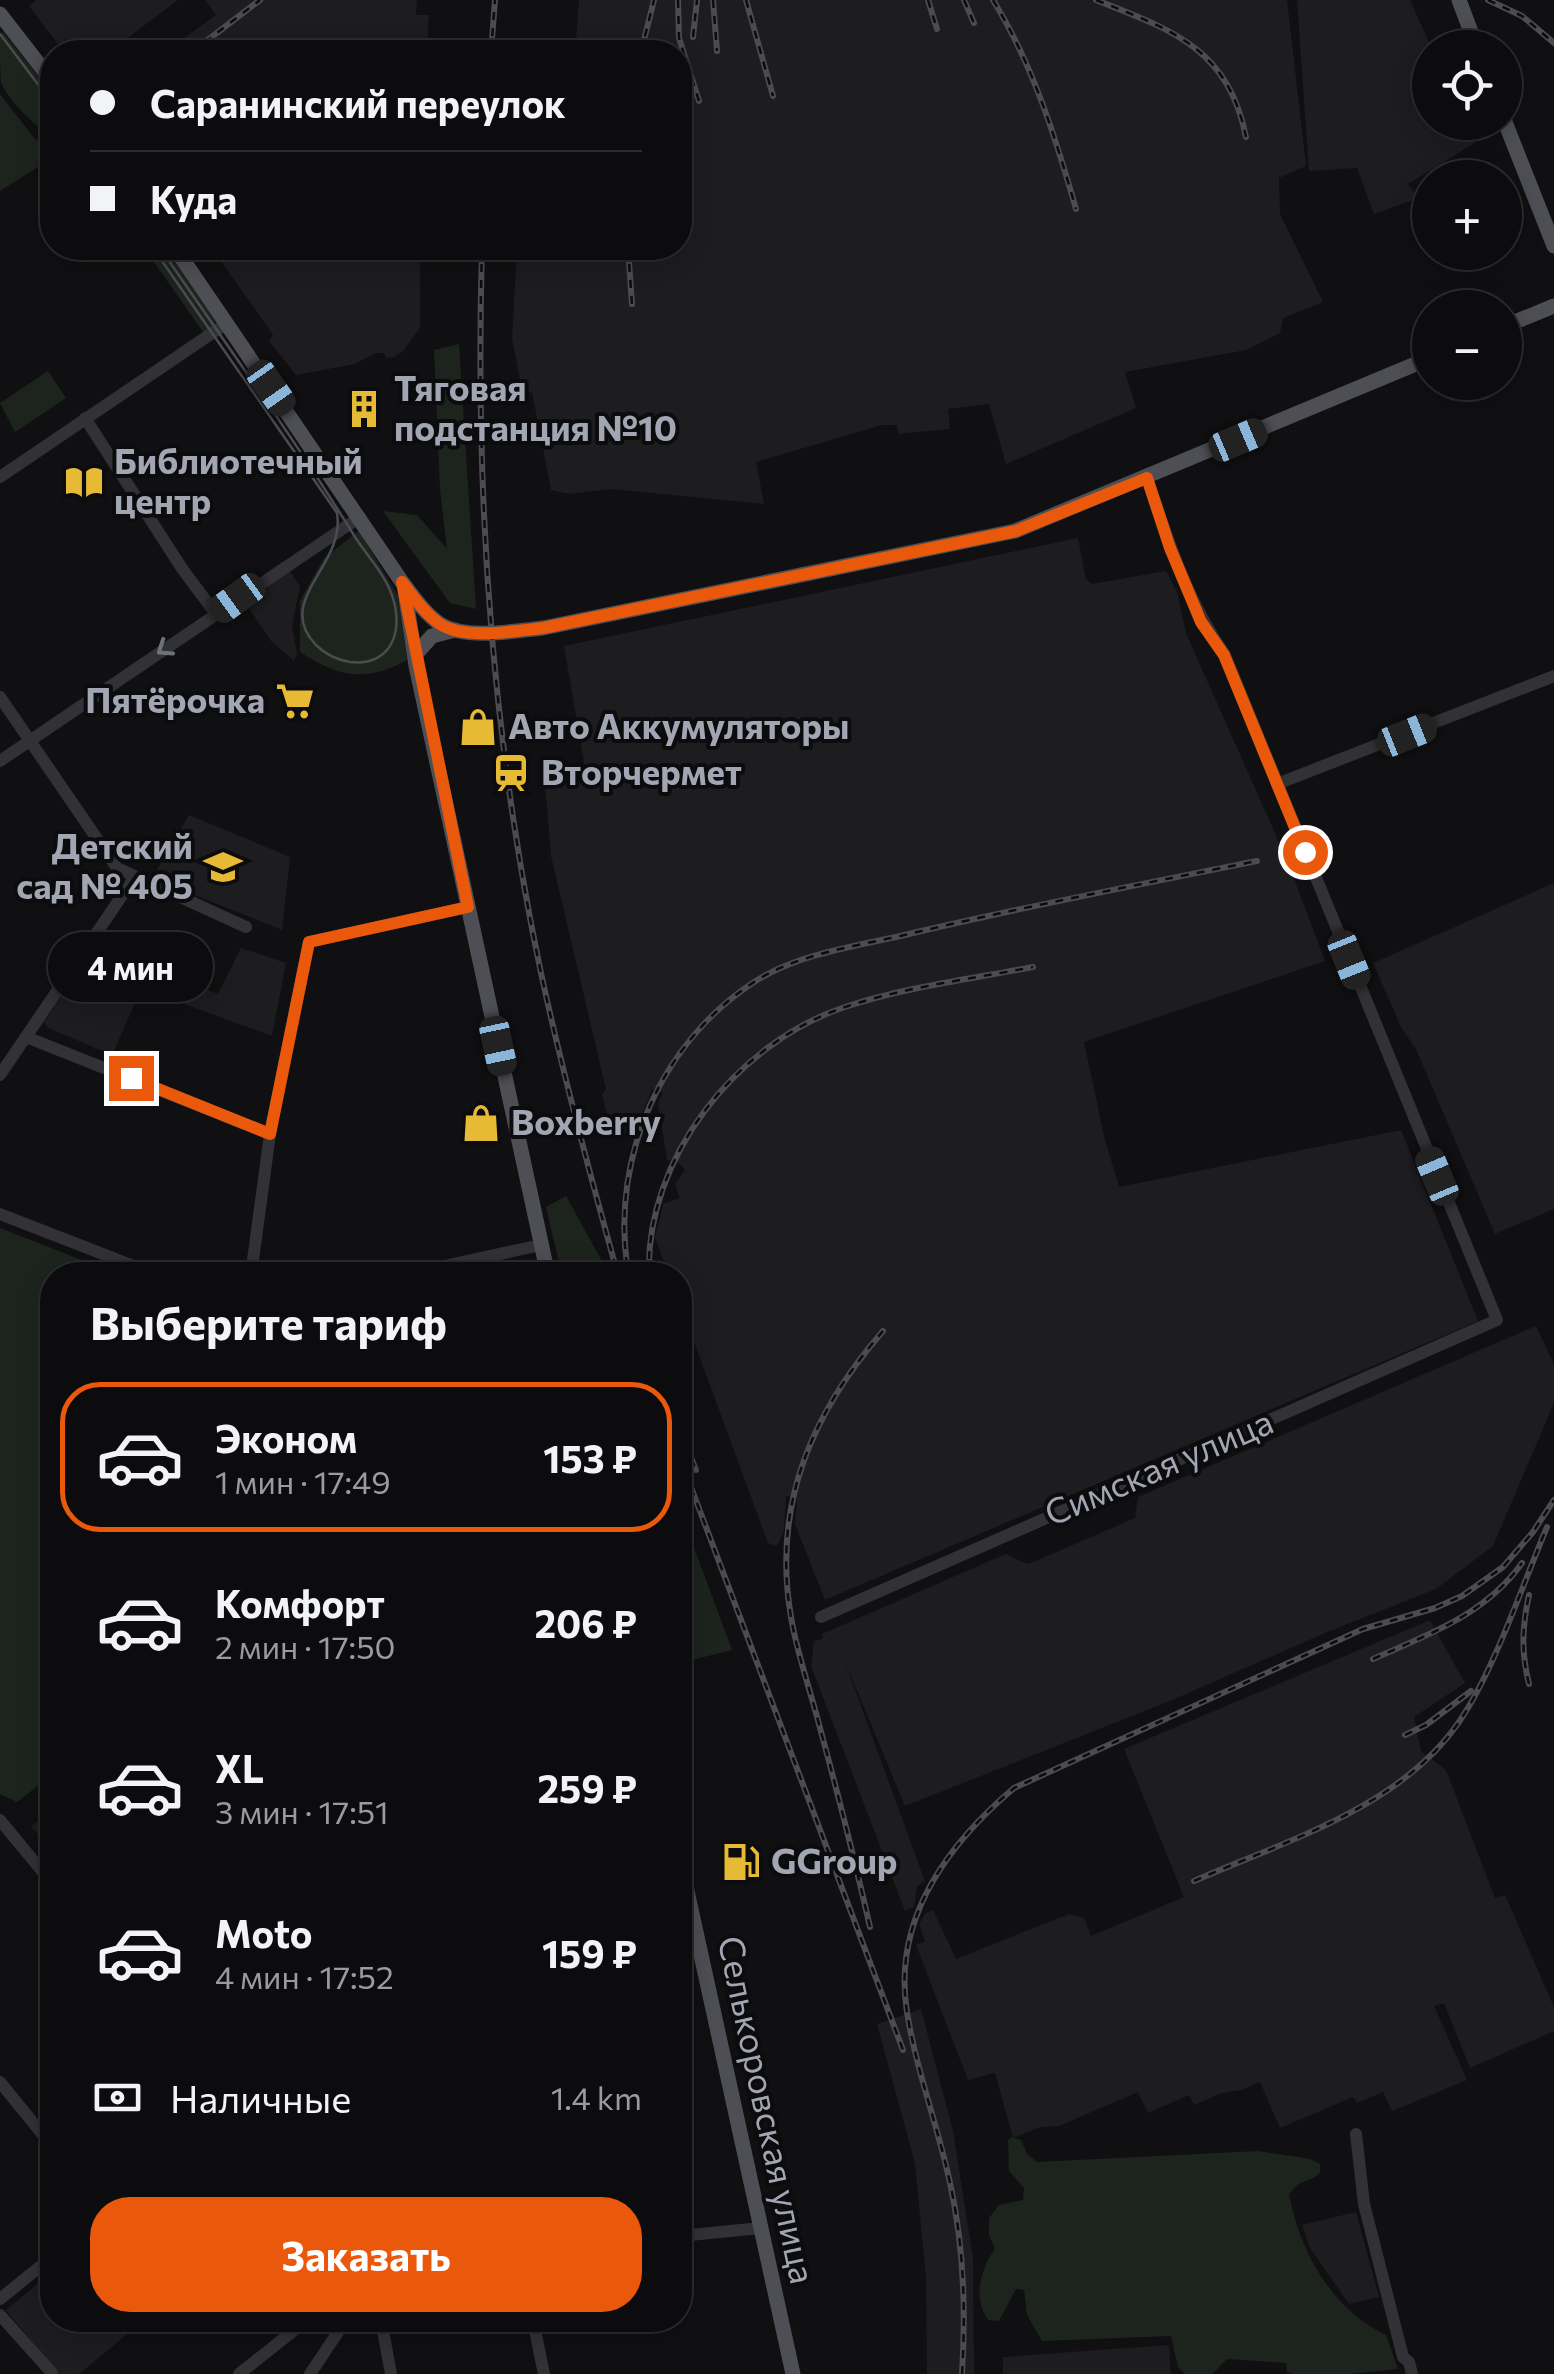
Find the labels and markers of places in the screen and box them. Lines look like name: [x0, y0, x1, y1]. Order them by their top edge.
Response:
place label: Тяговая подстанция №10: [394, 365, 677, 448]
building icon: Тяговая подстанция №10: [343, 388, 385, 430]
place label: Библиотечный центр: [114, 438, 363, 521]
library icon: Библиотечный центр: [63, 461, 105, 503]
place label: Пятёрочка: [85, 677, 265, 720]
supermarket icon: Пятёрочка: [274, 680, 316, 722]
place label: Авто Аккумуляторы: [508, 703, 849, 746]
shop icon: Авто Аккумуляторы: [457, 706, 499, 748]
place label: Вторчермет: [541, 749, 742, 792]
station icon: Вторчермет: [490, 752, 532, 794]
place label: Детский сад № 405: [16, 823, 193, 906]
school or university icon: Детский сад № 405: [202, 846, 244, 888]
place label: Boxberry: [511, 1099, 661, 1142]
shop icon: Boxberry: [460, 1102, 502, 1144]
place label: GGroup: [771, 1838, 898, 1881]
fuel station icon: GGroup: [720, 1841, 762, 1883]

